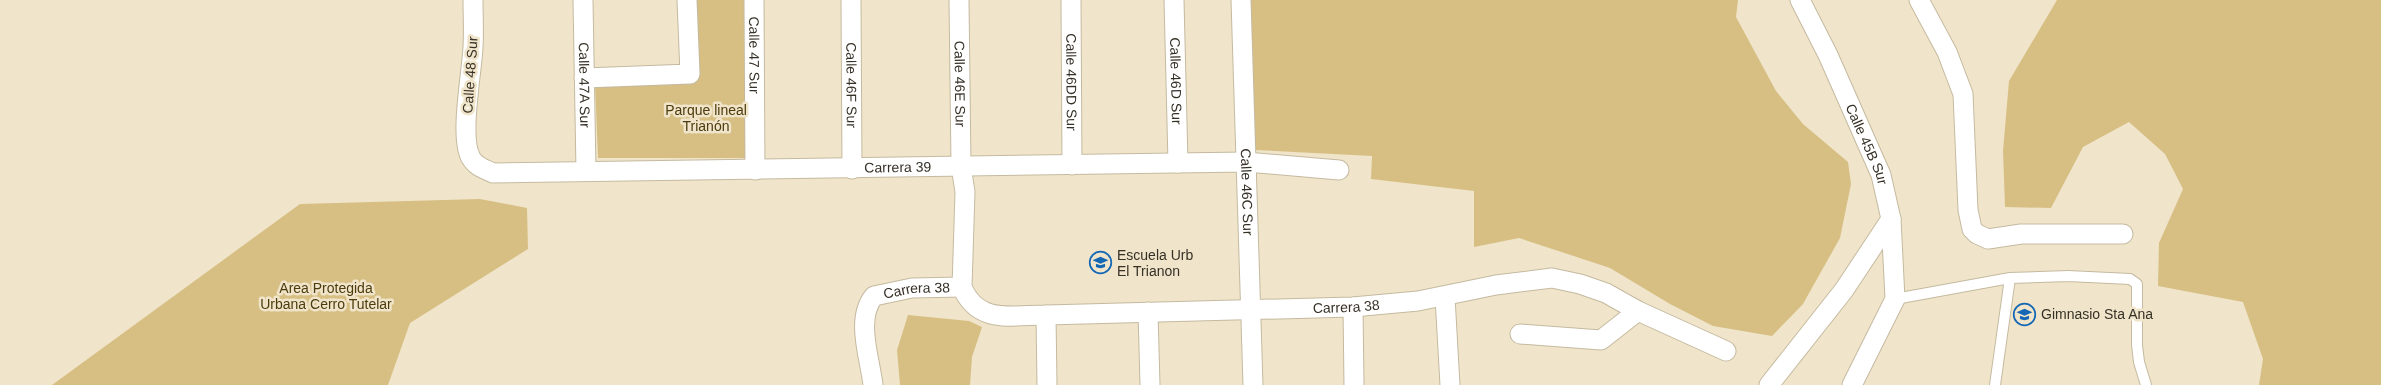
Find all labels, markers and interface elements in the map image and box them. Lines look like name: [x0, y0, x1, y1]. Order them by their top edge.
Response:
street label: Calle 47 Sur: [746, 16, 763, 94]
street label: Calle 46DD Sur: [1063, 33, 1080, 131]
street label: Calle 48 Sur: [459, 36, 481, 114]
street label: Calle 46D Sur: [1167, 37, 1185, 125]
street label: Calle 46E Sur: [951, 41, 969, 128]
street label: Calle 47A Sur: [576, 42, 593, 128]
street label: Calle 46F Sur: [843, 42, 860, 128]
street label: Calle 45B Sur: [1843, 101, 1891, 186]
park label: Parque lineal Trianón: [665, 102, 747, 134]
street label: Calle 46C Sur: [1238, 148, 1256, 236]
street label: Carrera 39: [864, 159, 932, 176]
place label: Escuela Urb El Trianon: [1117, 247, 1193, 279]
school or university icon: Escuela Urb El Trianon: [1089, 251, 1113, 275]
street label: Carrera 38: [882, 279, 950, 302]
park label: Area Protegida Urbana Cerro Tutelar: [260, 280, 392, 312]
street label: Carrera 38: [1313, 297, 1381, 316]
school or university icon: Gimnasio Sta Ana: [2013, 302, 2037, 326]
place label: Gimnasio Sta Ana: [2041, 306, 2153, 322]

